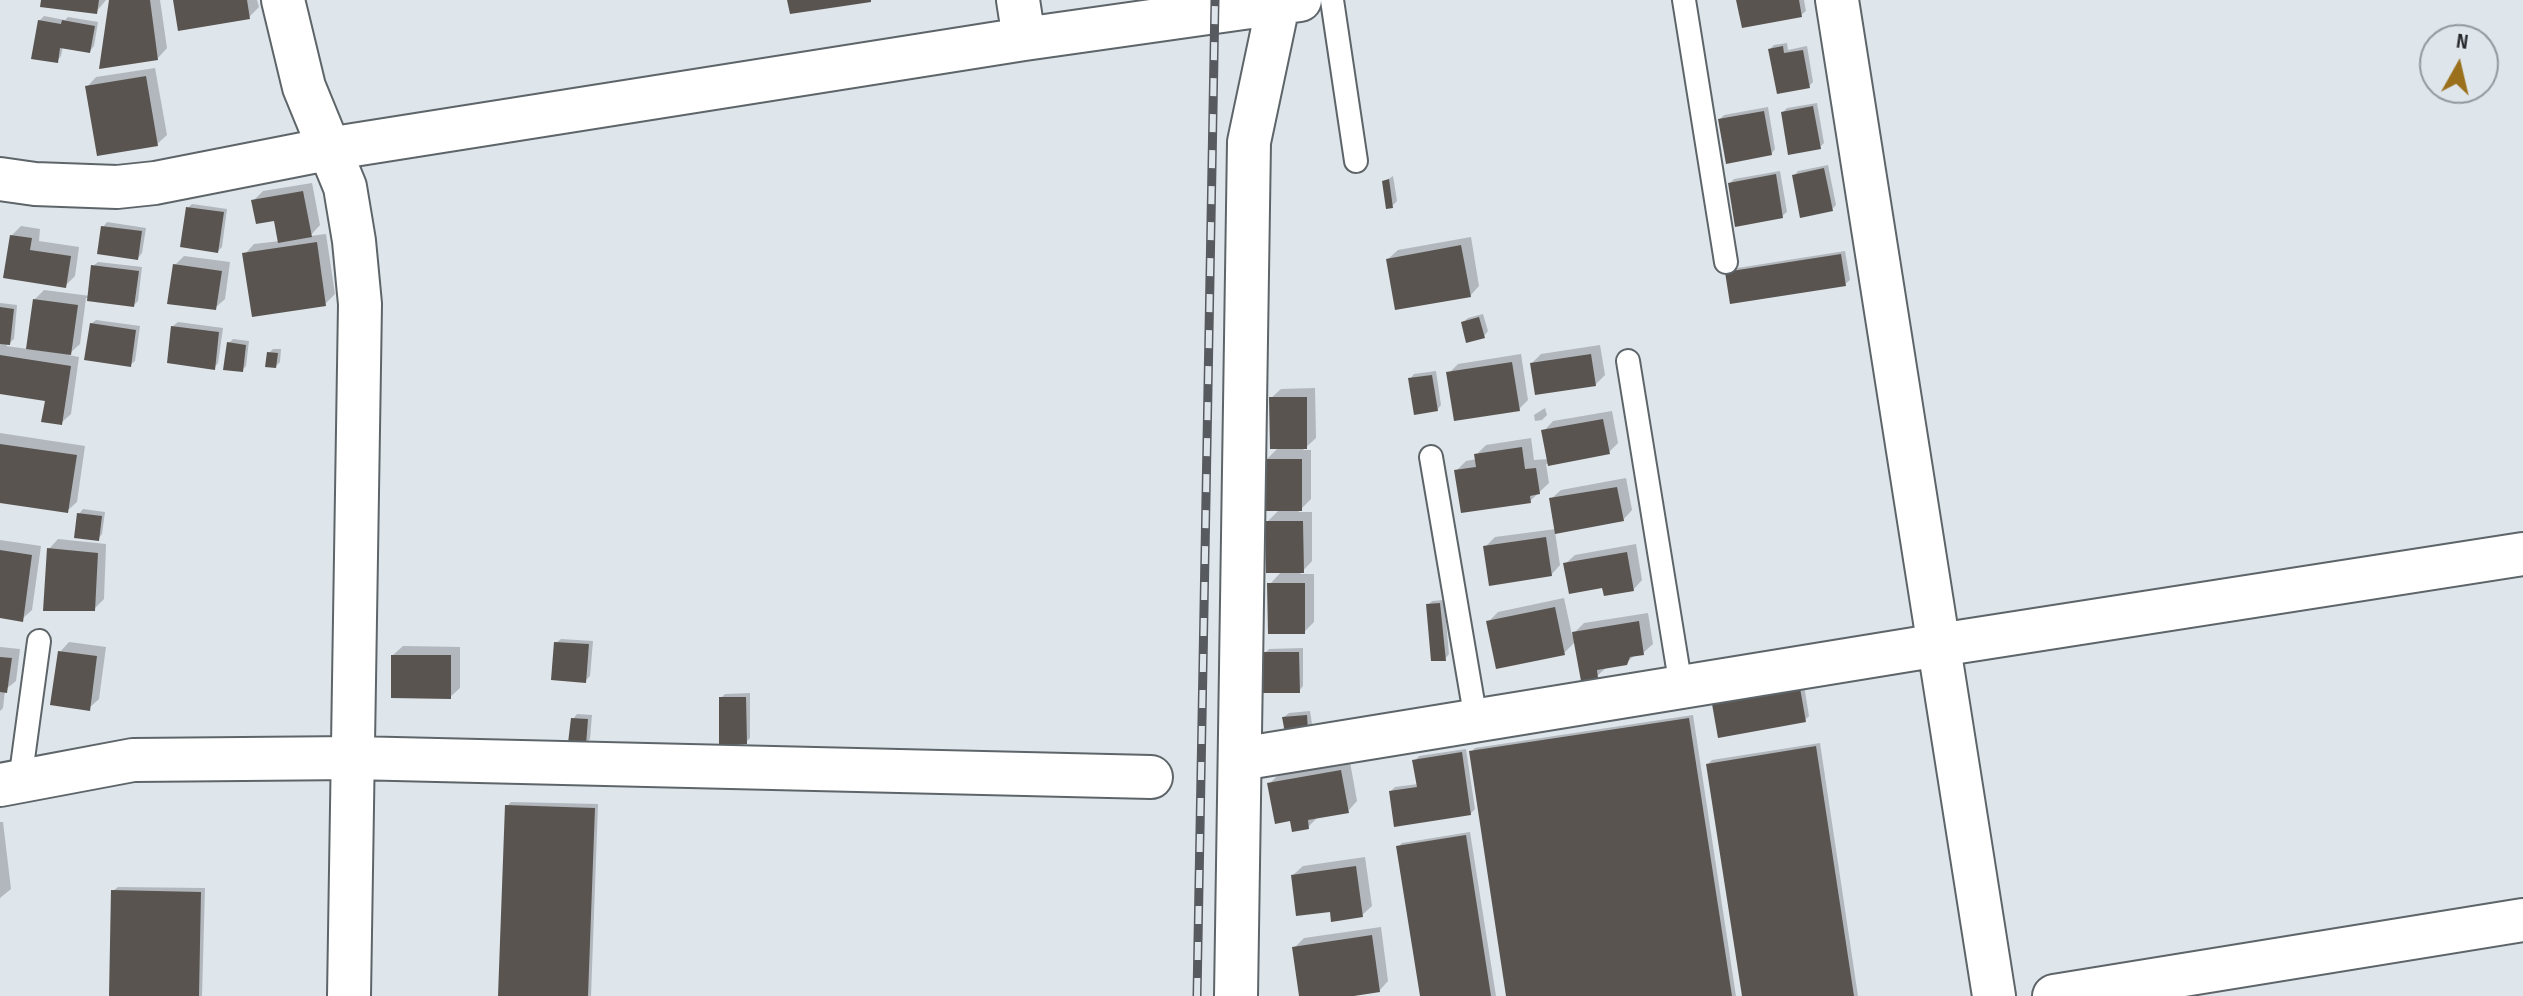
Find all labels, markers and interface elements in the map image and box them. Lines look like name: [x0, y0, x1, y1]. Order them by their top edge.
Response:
north arrow: [2419, 24, 2499, 104]
text: N: [2454, 28, 2470, 56]

